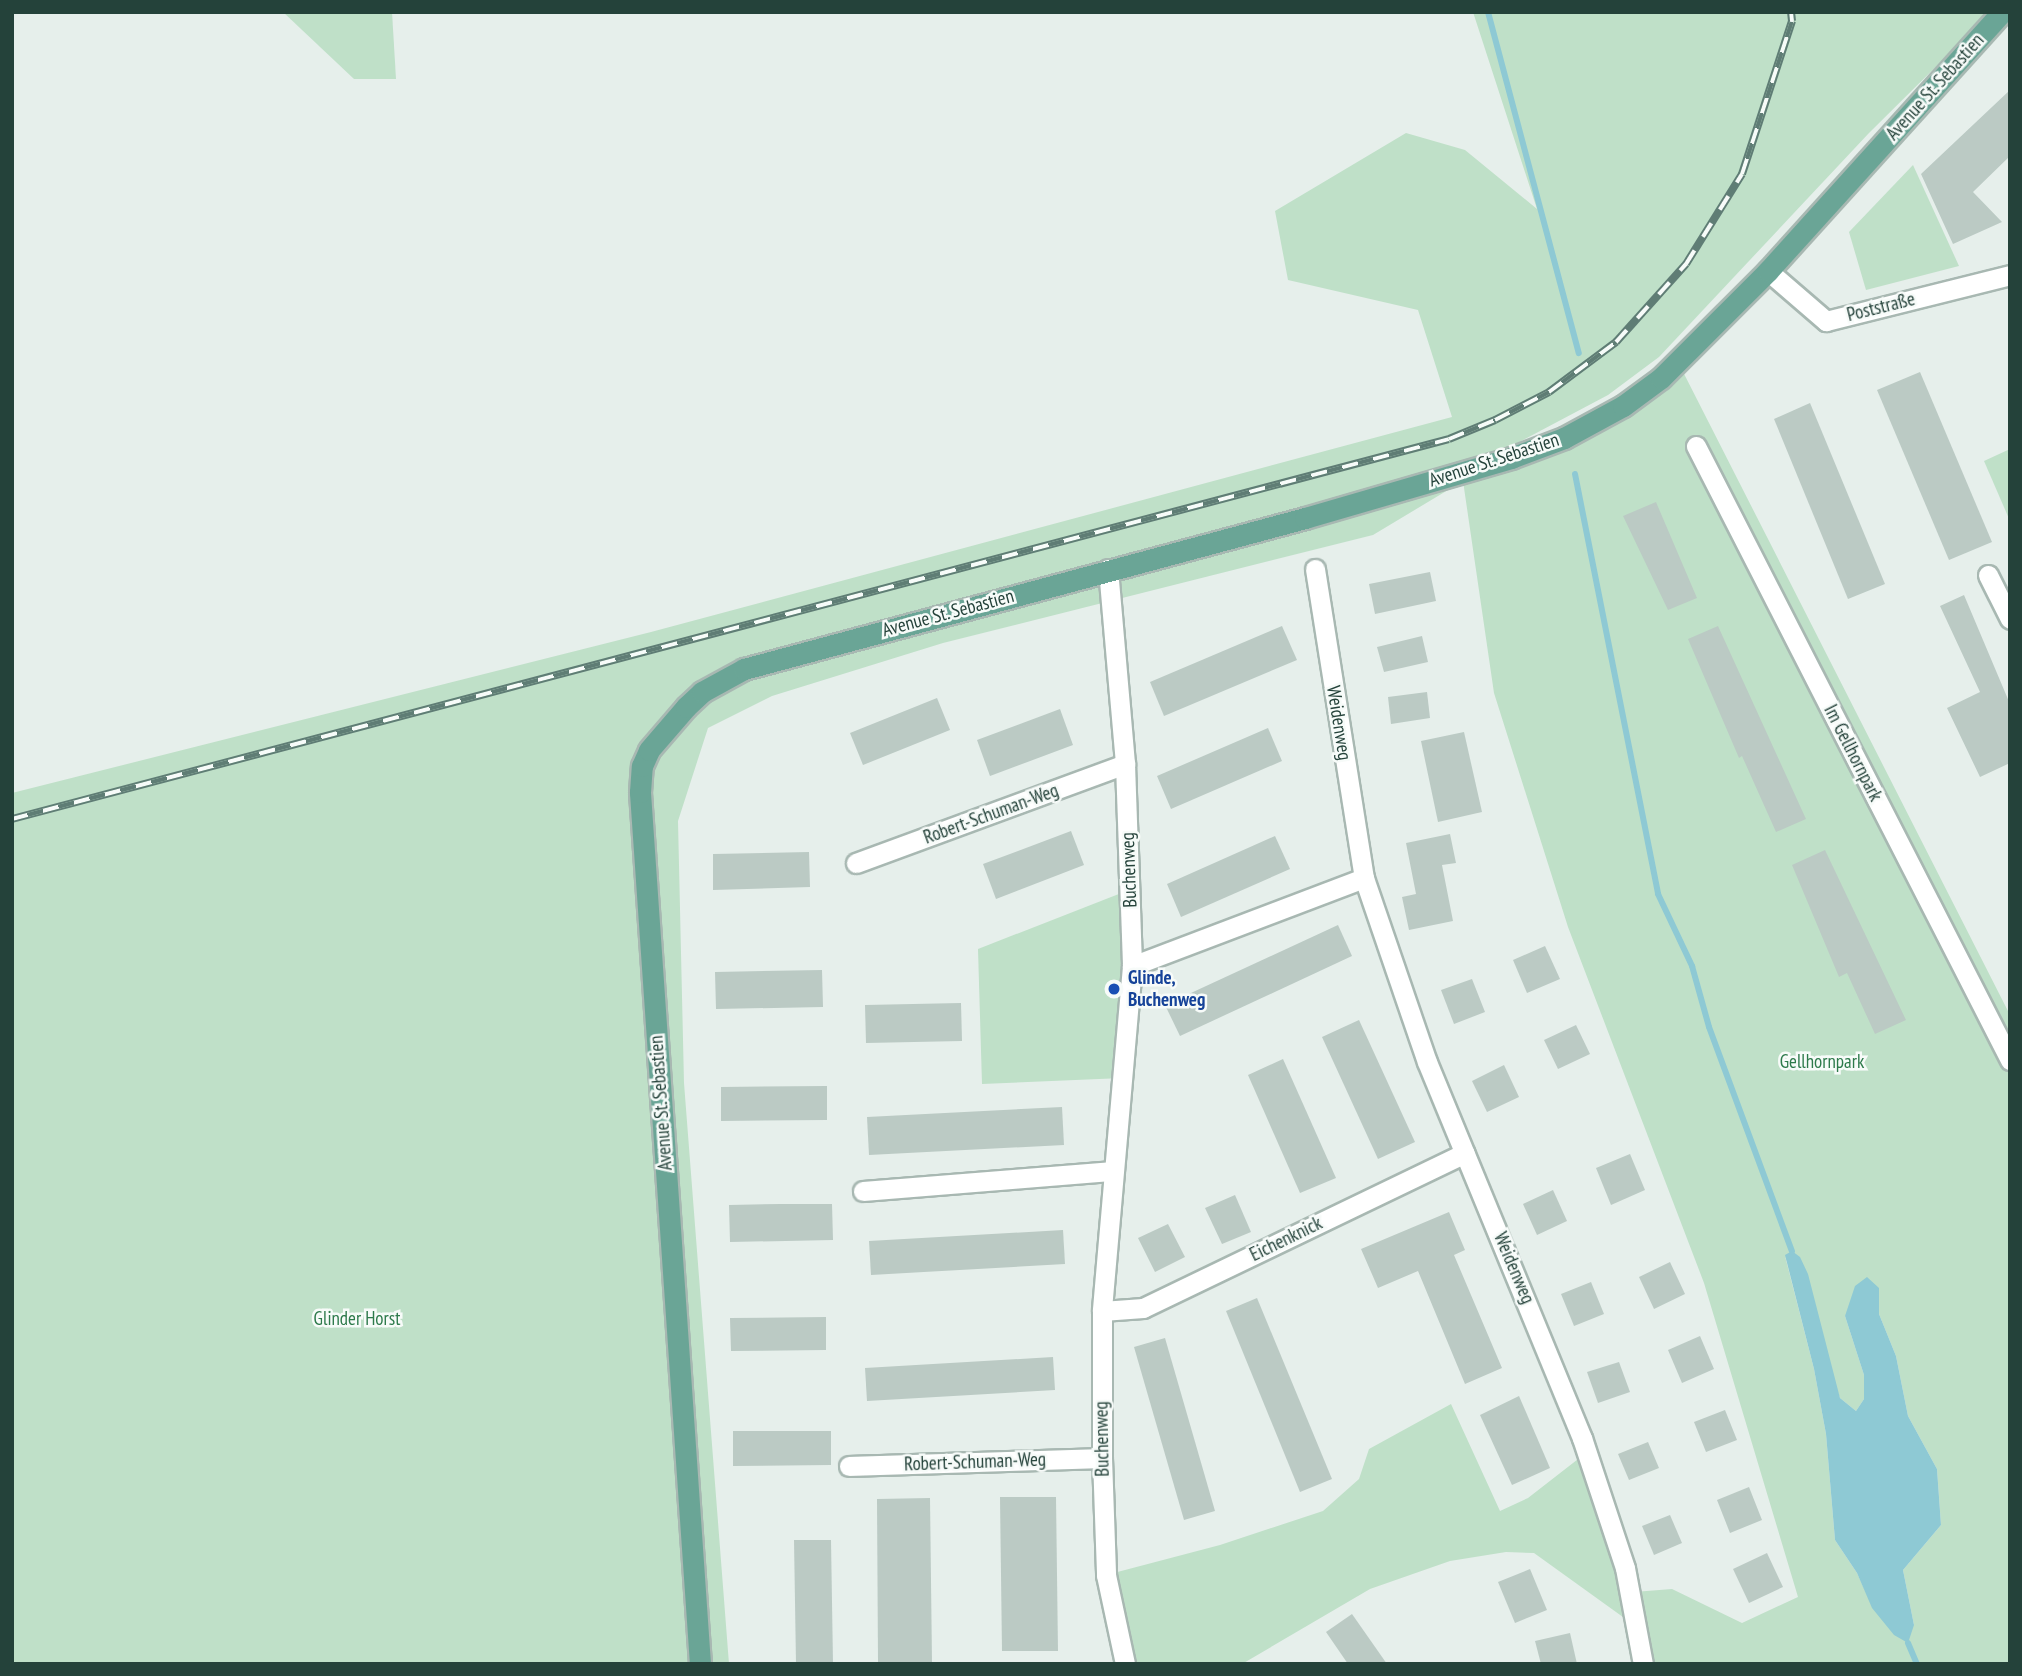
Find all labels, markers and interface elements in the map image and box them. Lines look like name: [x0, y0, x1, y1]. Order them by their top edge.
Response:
street label: Avenue St. Sebastien: [1881, 29, 1989, 145]
street label: Poststraße: [1845, 288, 1917, 326]
street label: Avenue St. Sebastien: [1426, 428, 1562, 492]
street label: Avenue St. Sebastien: [879, 584, 1017, 642]
street label: Weidenweg: [1322, 684, 1356, 762]
street label: Im Gellhornpark: [1819, 701, 1887, 805]
street label: Robert-Schuman-Weg: [920, 779, 1062, 849]
street label: Buchenweg: [1116, 832, 1142, 908]
place label: Glinde, Buchenweg: [1128, 967, 1205, 1011]
marker: Glinde, Buchenweg: [1106, 981, 1122, 997]
street label: Avenue St. Sebastien: [645, 1034, 677, 1172]
park label: Gellhornpark: [1780, 1051, 1864, 1073]
street label: Eichenknick: [1246, 1212, 1326, 1266]
street label: Weidenweg: [1489, 1229, 1539, 1307]
park label: Glinder Horst: [314, 1308, 400, 1330]
street label: Buchenweg: [1090, 1401, 1114, 1477]
street label: Robert-Schuman-Weg: [904, 1448, 1046, 1476]

